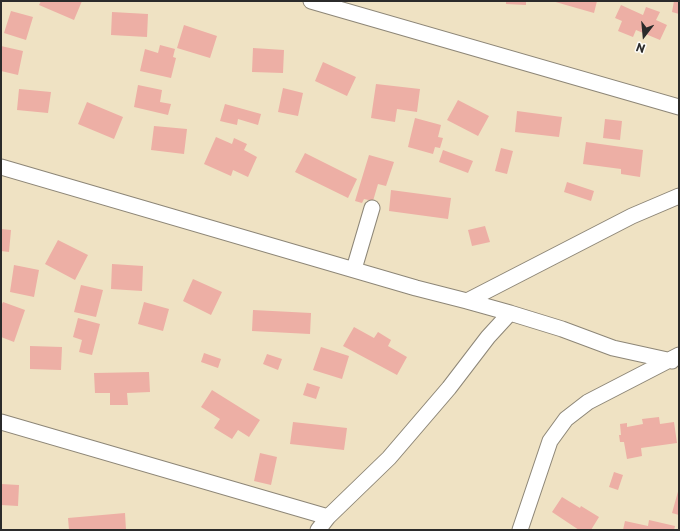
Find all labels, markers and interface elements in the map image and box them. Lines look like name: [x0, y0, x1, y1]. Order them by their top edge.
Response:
north arrow: [624, 16, 664, 56]
text: N: [634, 39, 647, 57]

